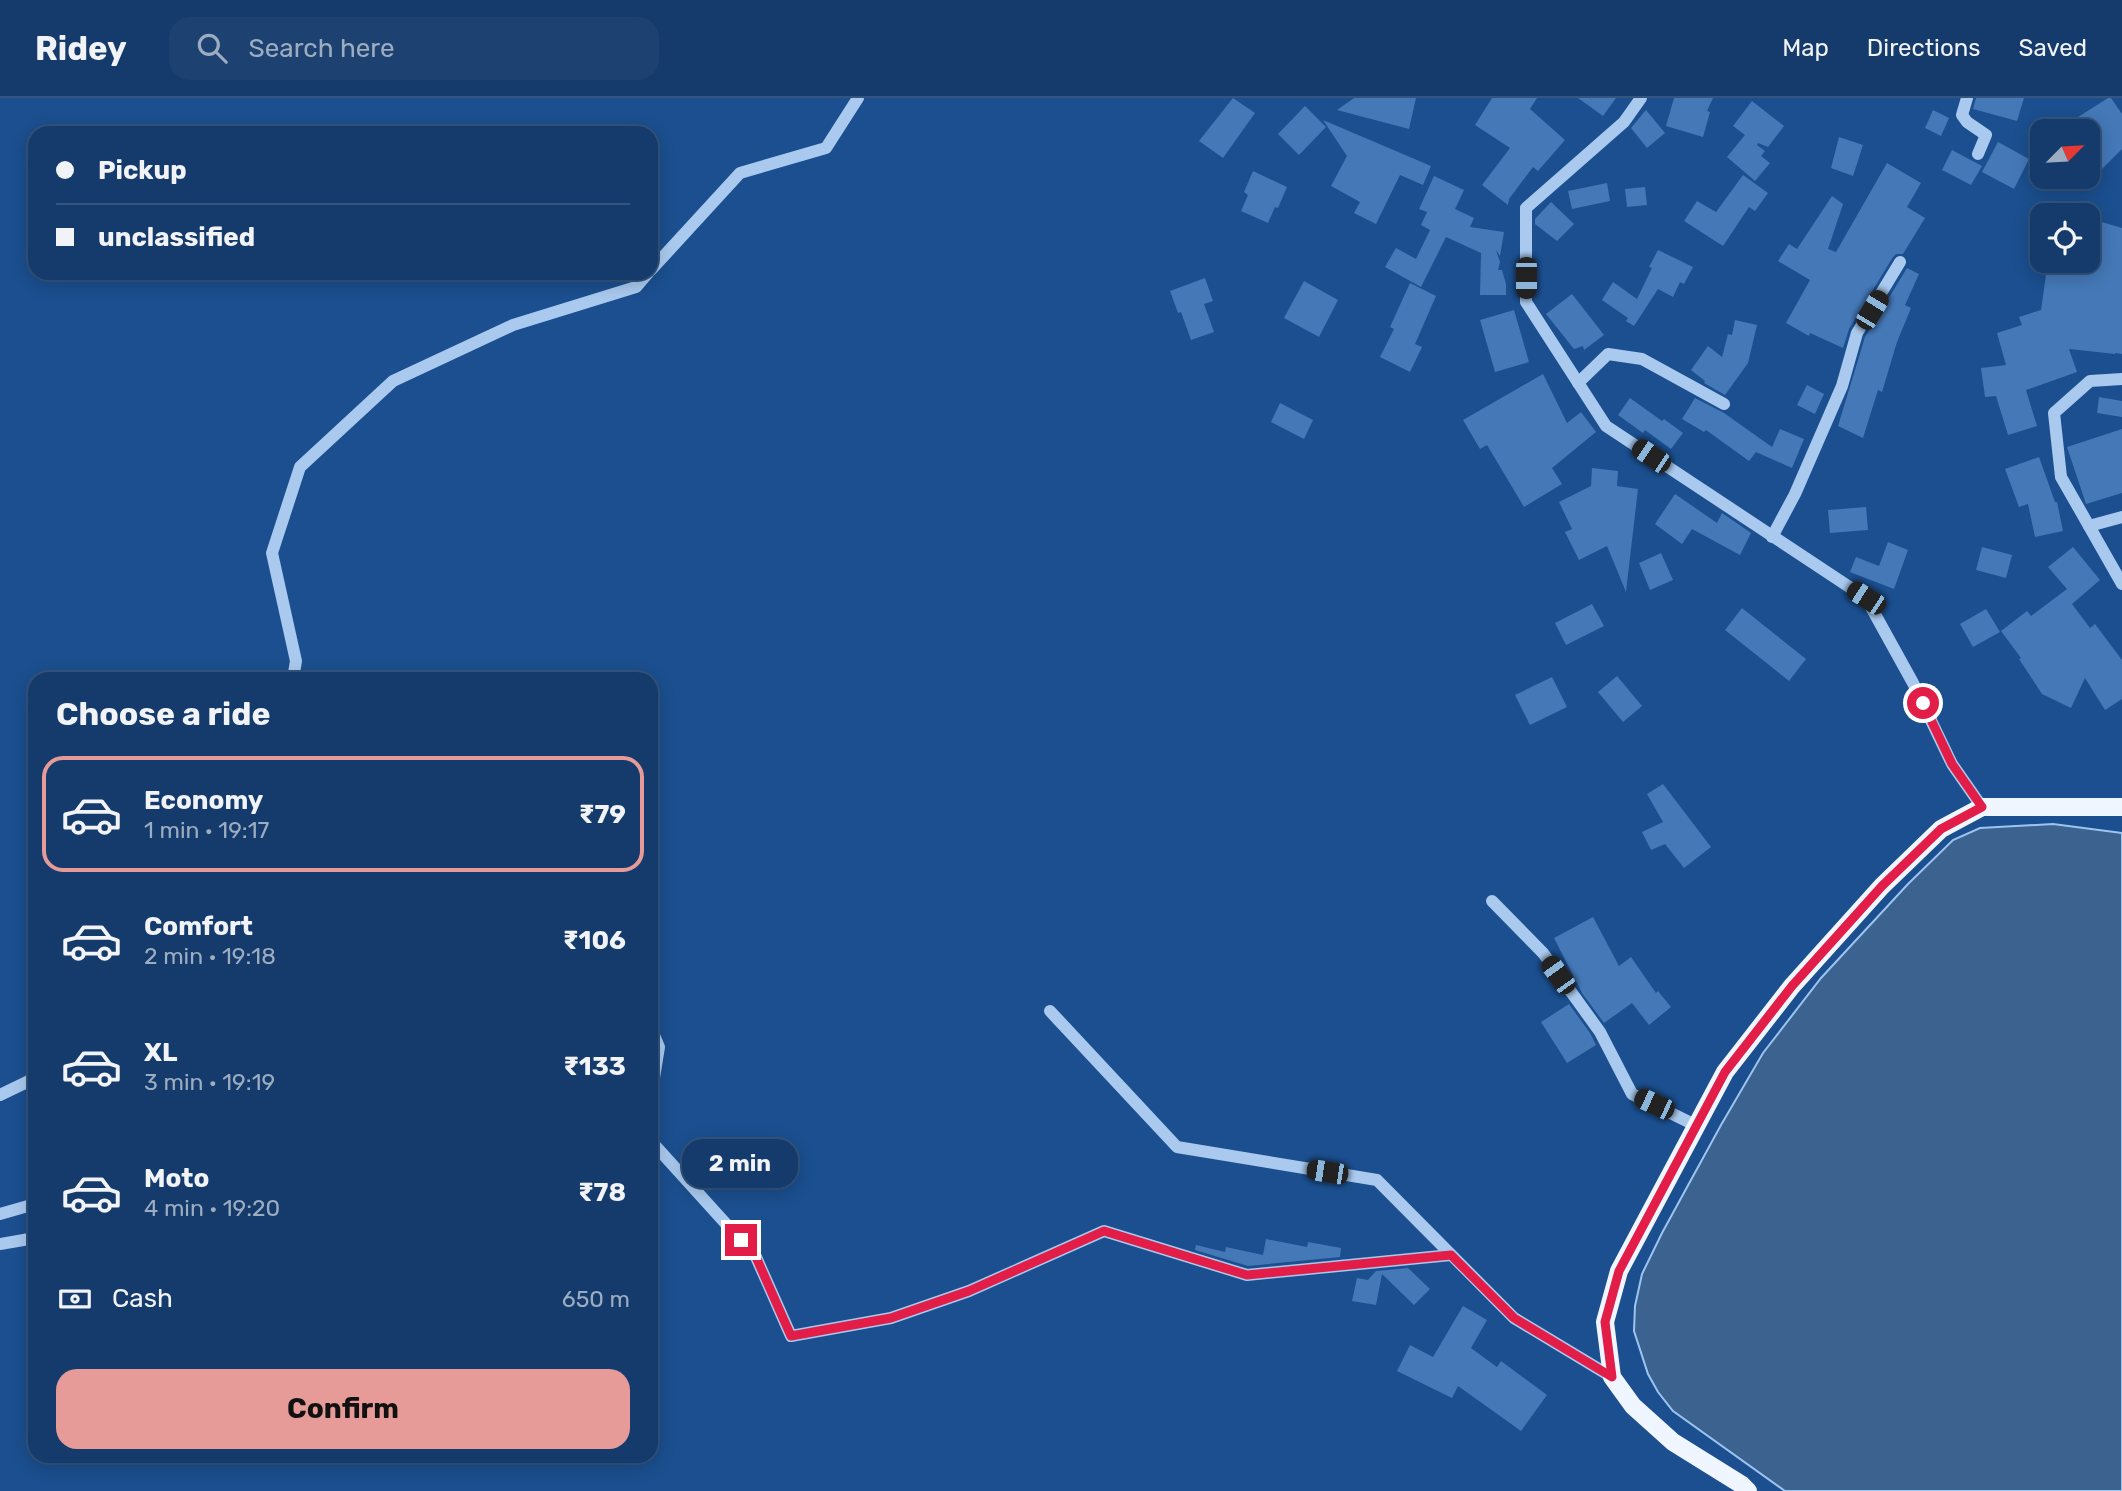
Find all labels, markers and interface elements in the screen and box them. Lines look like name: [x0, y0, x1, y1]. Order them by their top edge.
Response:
search box: [169, 17, 659, 80]
text: Ridey: [35, 29, 127, 68]
icon: search: [193, 29, 231, 67]
text: Search here: [249, 33, 394, 64]
text: Map: [1782, 34, 1829, 62]
text: Directions: [1867, 34, 1980, 62]
text: Saved: [2018, 34, 2087, 62]
north arrow: [2030, 119, 2100, 189]
map controls: [2030, 119, 2100, 273]
text: Pickup: [98, 155, 187, 186]
button: locate: [2030, 203, 2100, 273]
text: unclassified: [98, 222, 255, 253]
car: [1516, 257, 1537, 299]
car: [1853, 287, 1892, 333]
car: [1628, 436, 1675, 476]
car: [1843, 578, 1890, 618]
route start: [1907, 687, 1939, 719]
text: Choose a ride: [56, 695, 270, 733]
icon: car: [60, 783, 123, 846]
text: Economy: [144, 785, 263, 816]
text: ₹79: [579, 799, 626, 830]
text: 1 min · 19:17: [144, 816, 269, 844]
icon: car: [60, 909, 123, 972]
text: Comfort: [144, 911, 253, 942]
text: ₹106: [563, 925, 626, 956]
text: 2 min · 19:18: [144, 942, 276, 970]
car: [1538, 952, 1579, 998]
icon: car: [60, 1035, 123, 1098]
text: XL: [144, 1037, 177, 1068]
text: ₹133: [563, 1051, 626, 1082]
text: 3 min · 19:19: [144, 1068, 275, 1096]
car: [1631, 1086, 1678, 1122]
callout: 2 min: [683, 1138, 799, 1188]
text: 2 min: [709, 1149, 771, 1177]
car: [1305, 1158, 1350, 1186]
icon: car: [60, 1161, 123, 1224]
text: Moto: [144, 1163, 209, 1194]
text: ₹78: [578, 1177, 626, 1208]
text: 4 min · 19:20: [144, 1194, 280, 1222]
route end: [725, 1224, 757, 1256]
icon: cash: [56, 1280, 94, 1318]
text: Cash: [112, 1283, 173, 1314]
text: 650 m: [562, 1285, 630, 1313]
button: Confirm: [56, 1369, 630, 1449]

